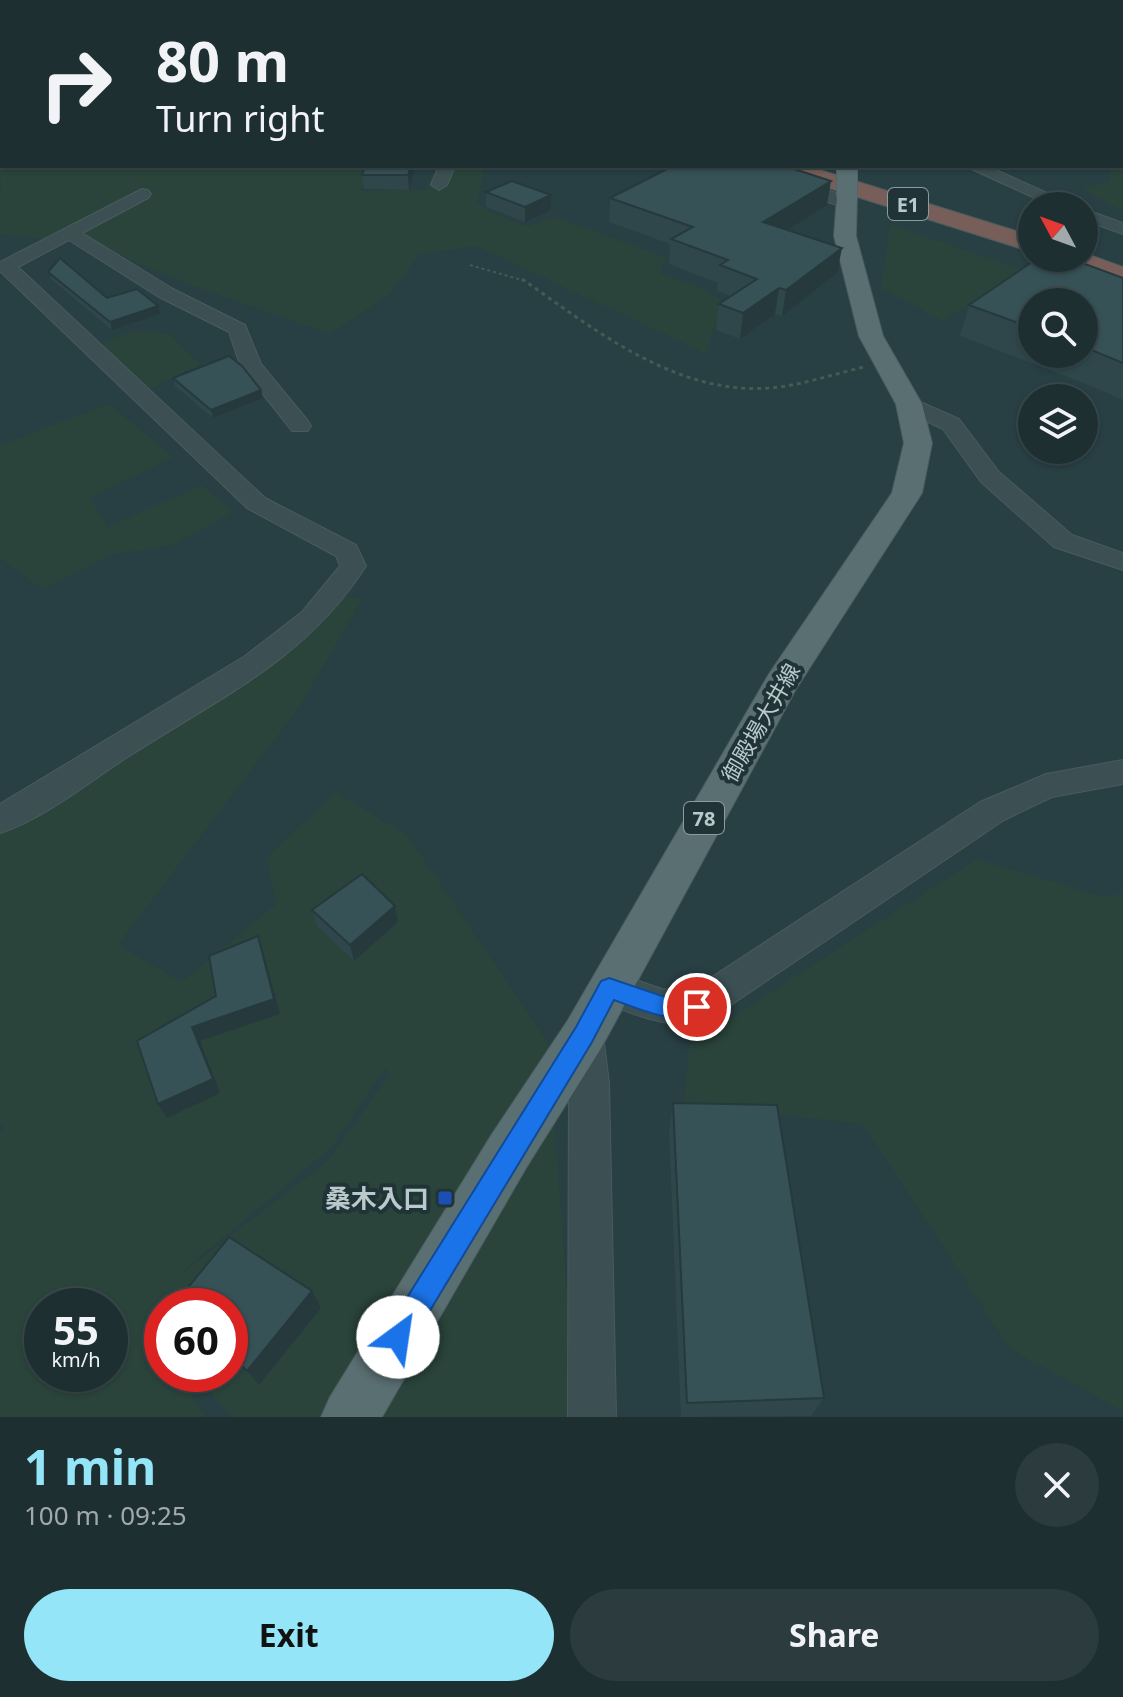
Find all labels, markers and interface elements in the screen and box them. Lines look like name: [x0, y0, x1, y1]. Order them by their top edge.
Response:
text: 80 m: [156, 22, 289, 98]
icon: right: [24, 32, 128, 136]
text: Turn right: [156, 94, 324, 143]
road number: E1: [888, 188, 928, 220]
north arrow: [1018, 192, 1098, 272]
map controls: [1018, 192, 1098, 464]
button: search: [1018, 288, 1098, 368]
button: layers: [1018, 384, 1098, 464]
street label: 御殿場大井線: [714, 657, 806, 787]
road number: 78: [684, 802, 724, 834]
pin: [663, 973, 731, 1041]
icon: arrive: [675, 985, 719, 1029]
place label: 桑木入口: [325, 1180, 429, 1216]
marker: 桑木入口: [436, 1189, 454, 1207]
speed limit sign: 60: [144, 1288, 248, 1392]
position arrow: [356, 1295, 440, 1379]
text: 55: [53, 1302, 99, 1357]
text: km/h: [51, 1346, 101, 1373]
text: 1 min: [24, 1434, 156, 1499]
button: close: [1015, 1443, 1099, 1527]
text: 100 m · 09:25: [24, 1497, 187, 1533]
button: Exit: [24, 1589, 554, 1681]
button: Share: [570, 1589, 1099, 1681]

